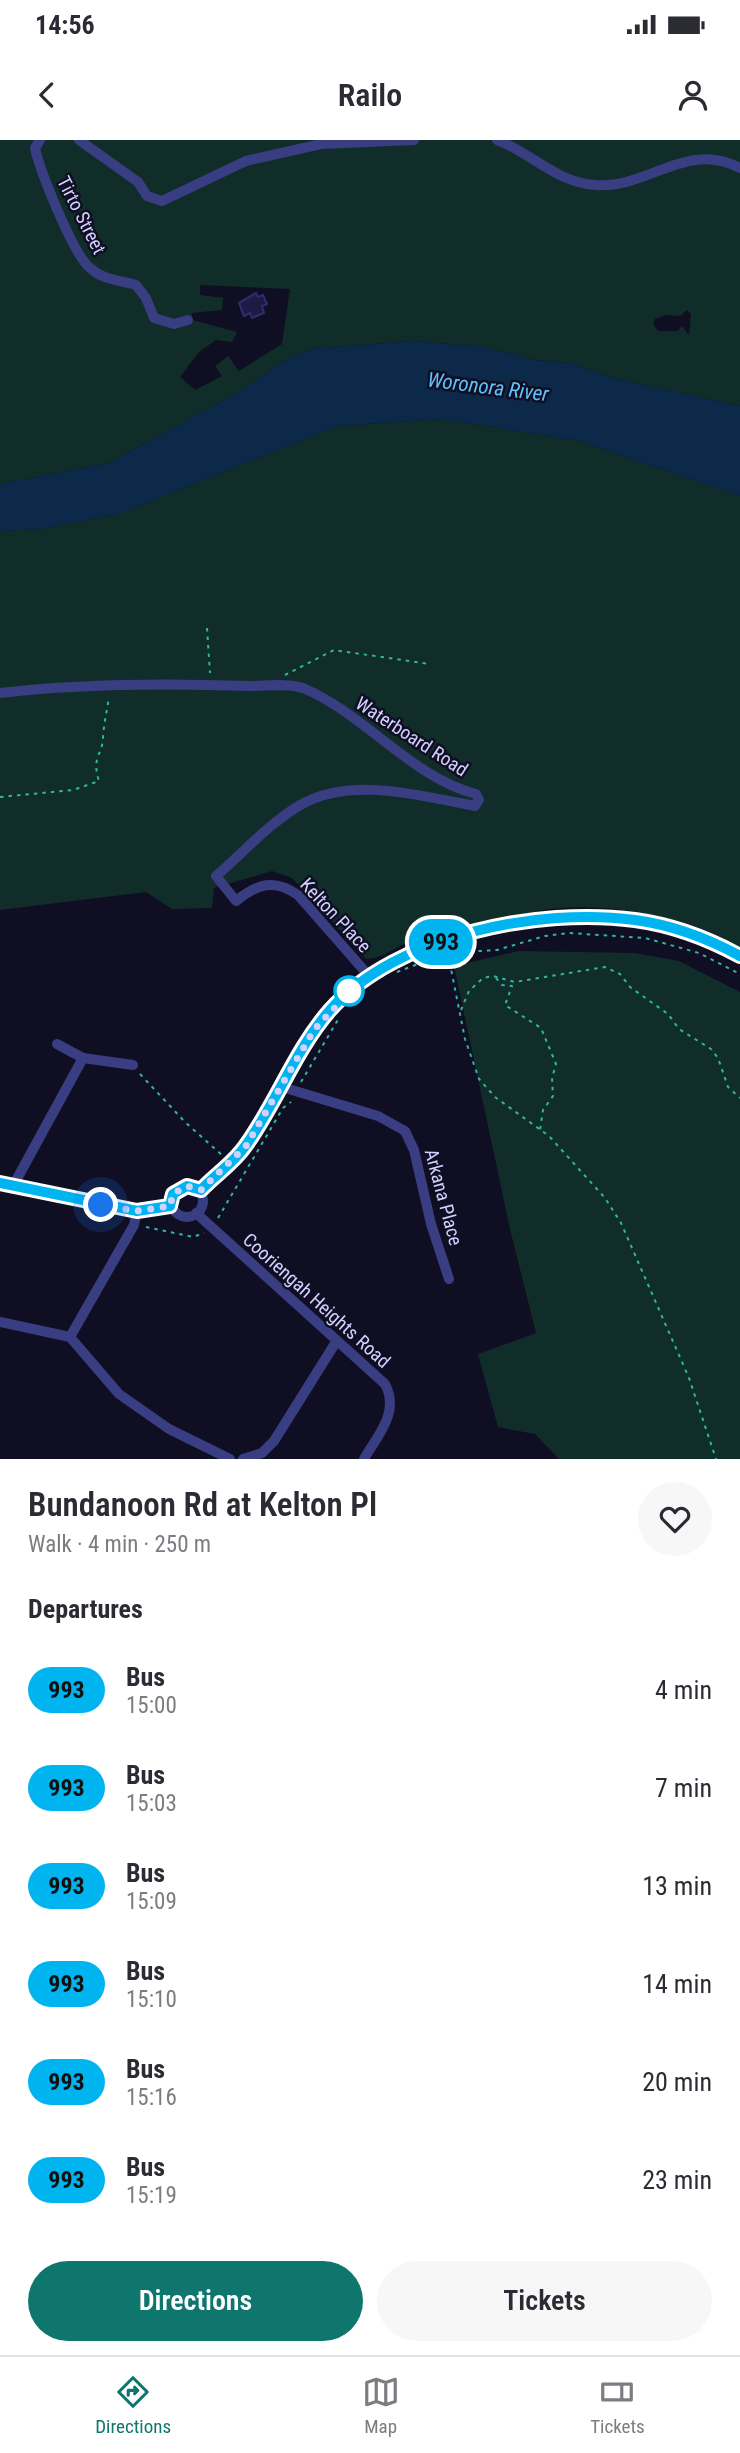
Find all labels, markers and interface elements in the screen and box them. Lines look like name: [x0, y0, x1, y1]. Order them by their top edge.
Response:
text: 14:56: [35, 10, 95, 40]
icon: back: [28, 76, 66, 114]
text: Railo: [338, 76, 402, 114]
icon: person: [674, 76, 712, 114]
street label: Tirto Street: [52, 172, 111, 258]
water label: Woronora River: [426, 368, 551, 406]
street label: Waterboard Road: [351, 692, 472, 781]
street label: Kelton Place: [295, 873, 376, 957]
line badge: 993: [401, 919, 481, 965]
text: 993: [423, 928, 459, 956]
unlabelled marker: [334, 976, 364, 1006]
street label: Arkana Place: [420, 1146, 467, 1248]
your location: [83, 1187, 118, 1222]
street label: Cooriengah Heights Road: [238, 1228, 395, 1373]
button: heart: [638, 1482, 712, 1556]
text: Bundanoon Rd at Kelton Pl: [28, 1485, 377, 1524]
text: Walk · 4 min · 250 m: [28, 1531, 211, 1558]
text: Departures: [28, 1594, 143, 1624]
text: Bus: [126, 1662, 165, 1692]
text: 4 min: [655, 1675, 712, 1705]
text: 993: [48, 1676, 85, 1704]
text: 15:00: [126, 1692, 177, 1719]
text: Bus: [126, 1760, 165, 1790]
text: 7 min: [655, 1773, 712, 1803]
text: 993: [48, 1774, 85, 1802]
text: 15:03: [126, 1790, 177, 1817]
text: Bus: [126, 1858, 165, 1888]
text: 13 min: [642, 1871, 712, 1901]
text: 993: [48, 1872, 85, 1900]
text: 15:09: [126, 1888, 177, 1915]
text: Bus: [126, 1956, 165, 1986]
text: 14 min: [642, 1969, 712, 1999]
text: 993: [48, 1970, 85, 1998]
text: 15:10: [126, 1986, 177, 2013]
text: Bus: [126, 2054, 165, 2084]
text: 20 min: [642, 2067, 712, 2097]
text: 993: [48, 2068, 85, 2096]
text: 15:16: [126, 2084, 177, 2111]
text: Bus: [126, 2152, 165, 2182]
text: 23 min: [642, 2165, 712, 2195]
text: 993: [48, 2166, 85, 2194]
text: 15:19: [126, 2182, 177, 2209]
button: Directions: [28, 2261, 363, 2341]
button: Tickets: [377, 2261, 712, 2341]
tab: Directions: [95, 2373, 171, 2438]
tab: Map: [362, 2373, 400, 2438]
tab: Tickets: [590, 2373, 645, 2438]

